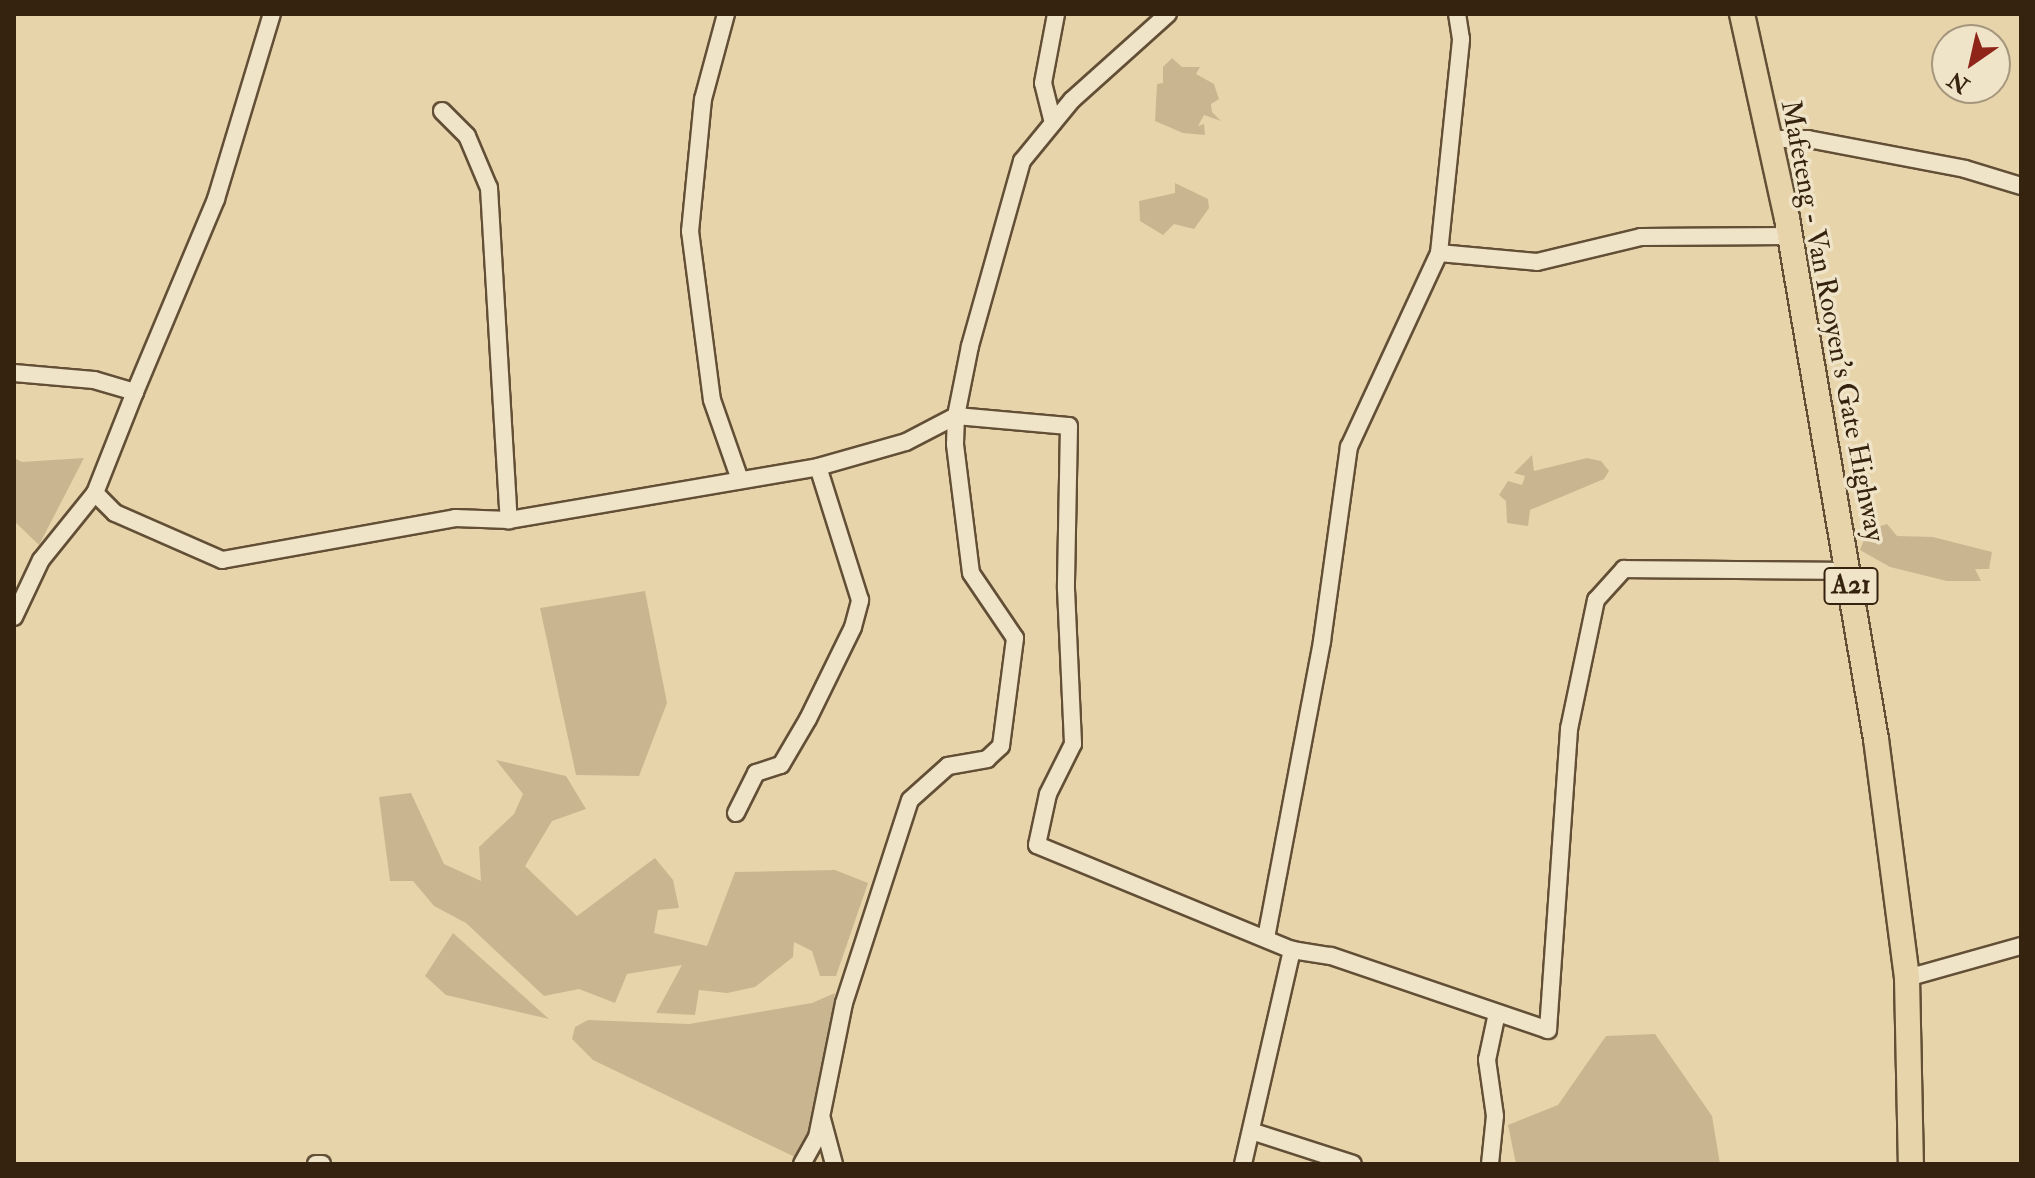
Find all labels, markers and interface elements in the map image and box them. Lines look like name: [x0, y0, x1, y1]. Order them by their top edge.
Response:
north arrow: [1931, 24, 2011, 104]
text: N: [1943, 65, 1975, 99]
street label: Mafeteng - Van Rooyen's Gate Highway: [1773, 97, 1891, 545]
road number: A21: [1823, 564, 1879, 608]

